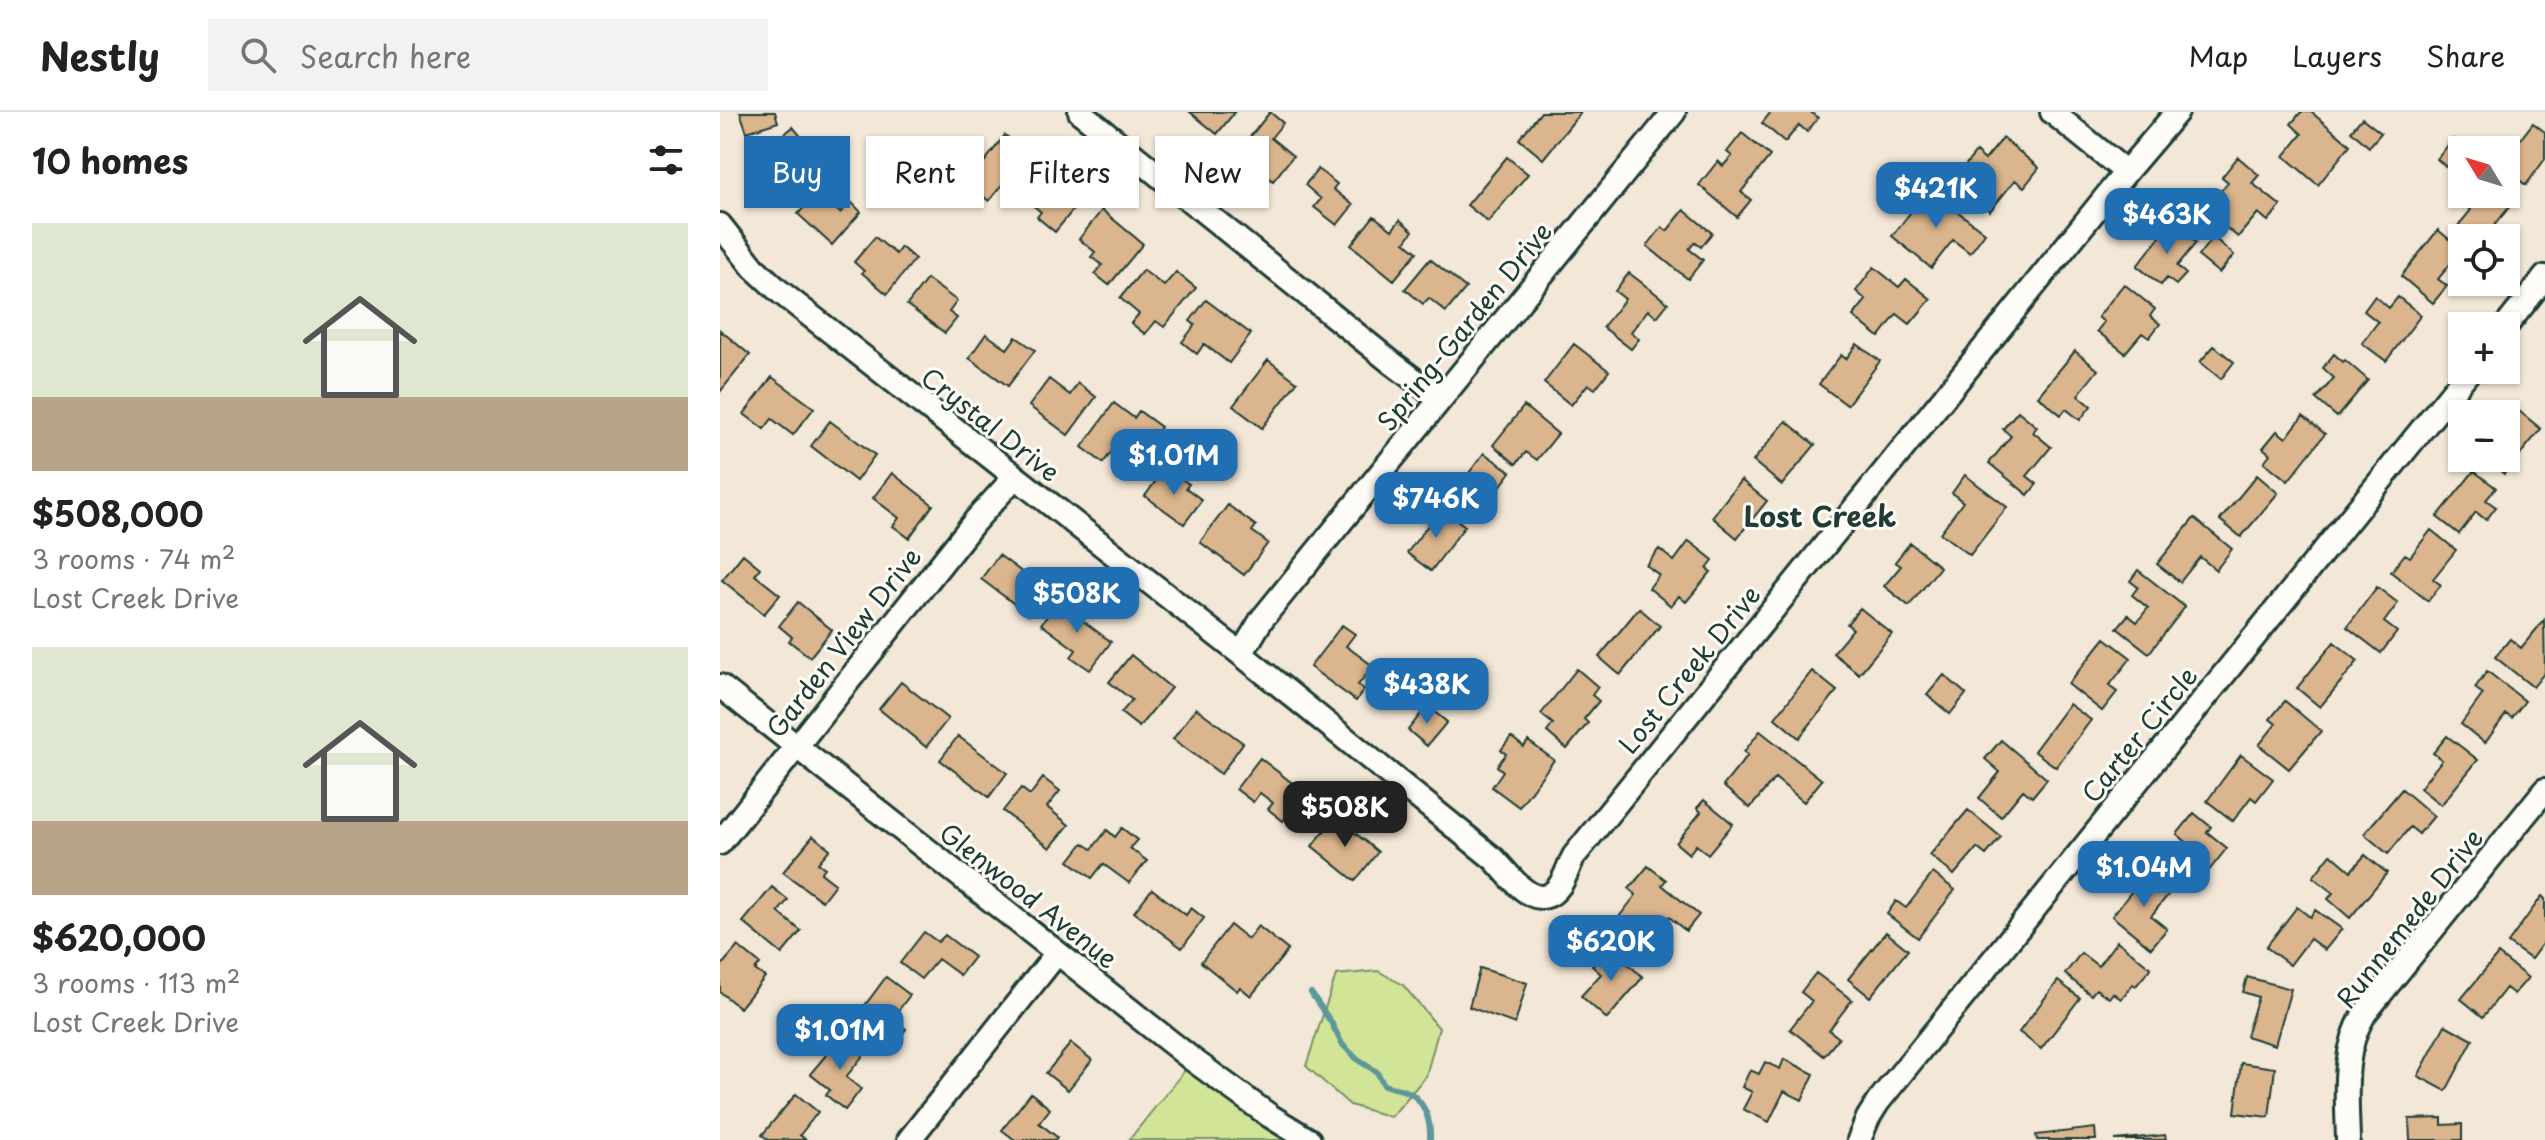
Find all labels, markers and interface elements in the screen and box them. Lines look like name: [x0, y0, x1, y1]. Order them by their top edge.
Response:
search box: [208, 19, 768, 91]
text: Nestly: [40, 27, 160, 84]
icon: search: [236, 33, 280, 77]
text: Search here: [300, 33, 471, 78]
text: Map: [2188, 34, 2248, 77]
text: Layers: [2292, 34, 2382, 77]
text: Share: [2426, 34, 2505, 77]
text: 10 homes: [32, 134, 188, 186]
chip: Buy: [744, 136, 850, 208]
chip: Rent: [866, 136, 984, 208]
chip: Filters: [1000, 136, 1139, 208]
chip: New: [1155, 136, 1269, 208]
north arrow: [2448, 136, 2520, 208]
map controls: [2448, 136, 2520, 472]
icon: filters: [644, 138, 688, 182]
pin: $421K: [1880, 162, 1992, 230]
text: $421K: [1894, 168, 1978, 207]
pin: $463K: [2111, 188, 2223, 256]
text: $463K: [2123, 194, 2211, 233]
street label: Spring-Garden Drive: [1367, 213, 1561, 439]
button: locate: [2448, 224, 2520, 296]
icon: home: [288, 275, 432, 419]
button: +: [2448, 312, 2520, 384]
street label: Crystal Drive: [913, 357, 1069, 491]
button: −: [2448, 400, 2520, 472]
pin: $1.01M: [1109, 429, 1239, 497]
text: $1.01M: [1129, 435, 1219, 474]
pin: $746K: [1380, 472, 1492, 540]
text: $746K: [1392, 478, 1480, 517]
text: $508,000: [32, 487, 204, 539]
district label: Lost Creek: [1744, 494, 1896, 537]
street label: Garden View Drive: [756, 538, 930, 746]
text: 3 rooms · 74 m²: [32, 539, 236, 578]
pin: $508K: [1021, 567, 1133, 635]
text: $508K: [1033, 573, 1121, 612]
street label: Lost Creek Drive: [1609, 576, 1769, 762]
text: Lost Creek Drive: [32, 578, 239, 617]
street label: Carter Circle: [2072, 657, 2206, 811]
pin: $438K: [1371, 658, 1483, 726]
text: $438K: [1384, 664, 1470, 703]
icon: home: [288, 699, 432, 843]
pin: $508K: [1289, 781, 1401, 849]
text: $508K: [1301, 787, 1389, 826]
street label: Glenwood Avenue: [932, 813, 1126, 977]
street label: Runnemede Drive: [2326, 820, 2492, 1016]
pin: $1.04M: [2079, 841, 2209, 909]
text: $1.04M: [2096, 847, 2192, 886]
text: $620,000: [32, 911, 206, 963]
pin: $620K: [1555, 915, 1667, 983]
text: $620K: [1566, 921, 1656, 960]
text: 3 rooms · 113 m²: [32, 963, 240, 1002]
text: Lost Creek Drive: [32, 1002, 239, 1041]
pin: $1.01M: [775, 1004, 905, 1072]
text: $1.01M: [795, 1010, 885, 1049]

